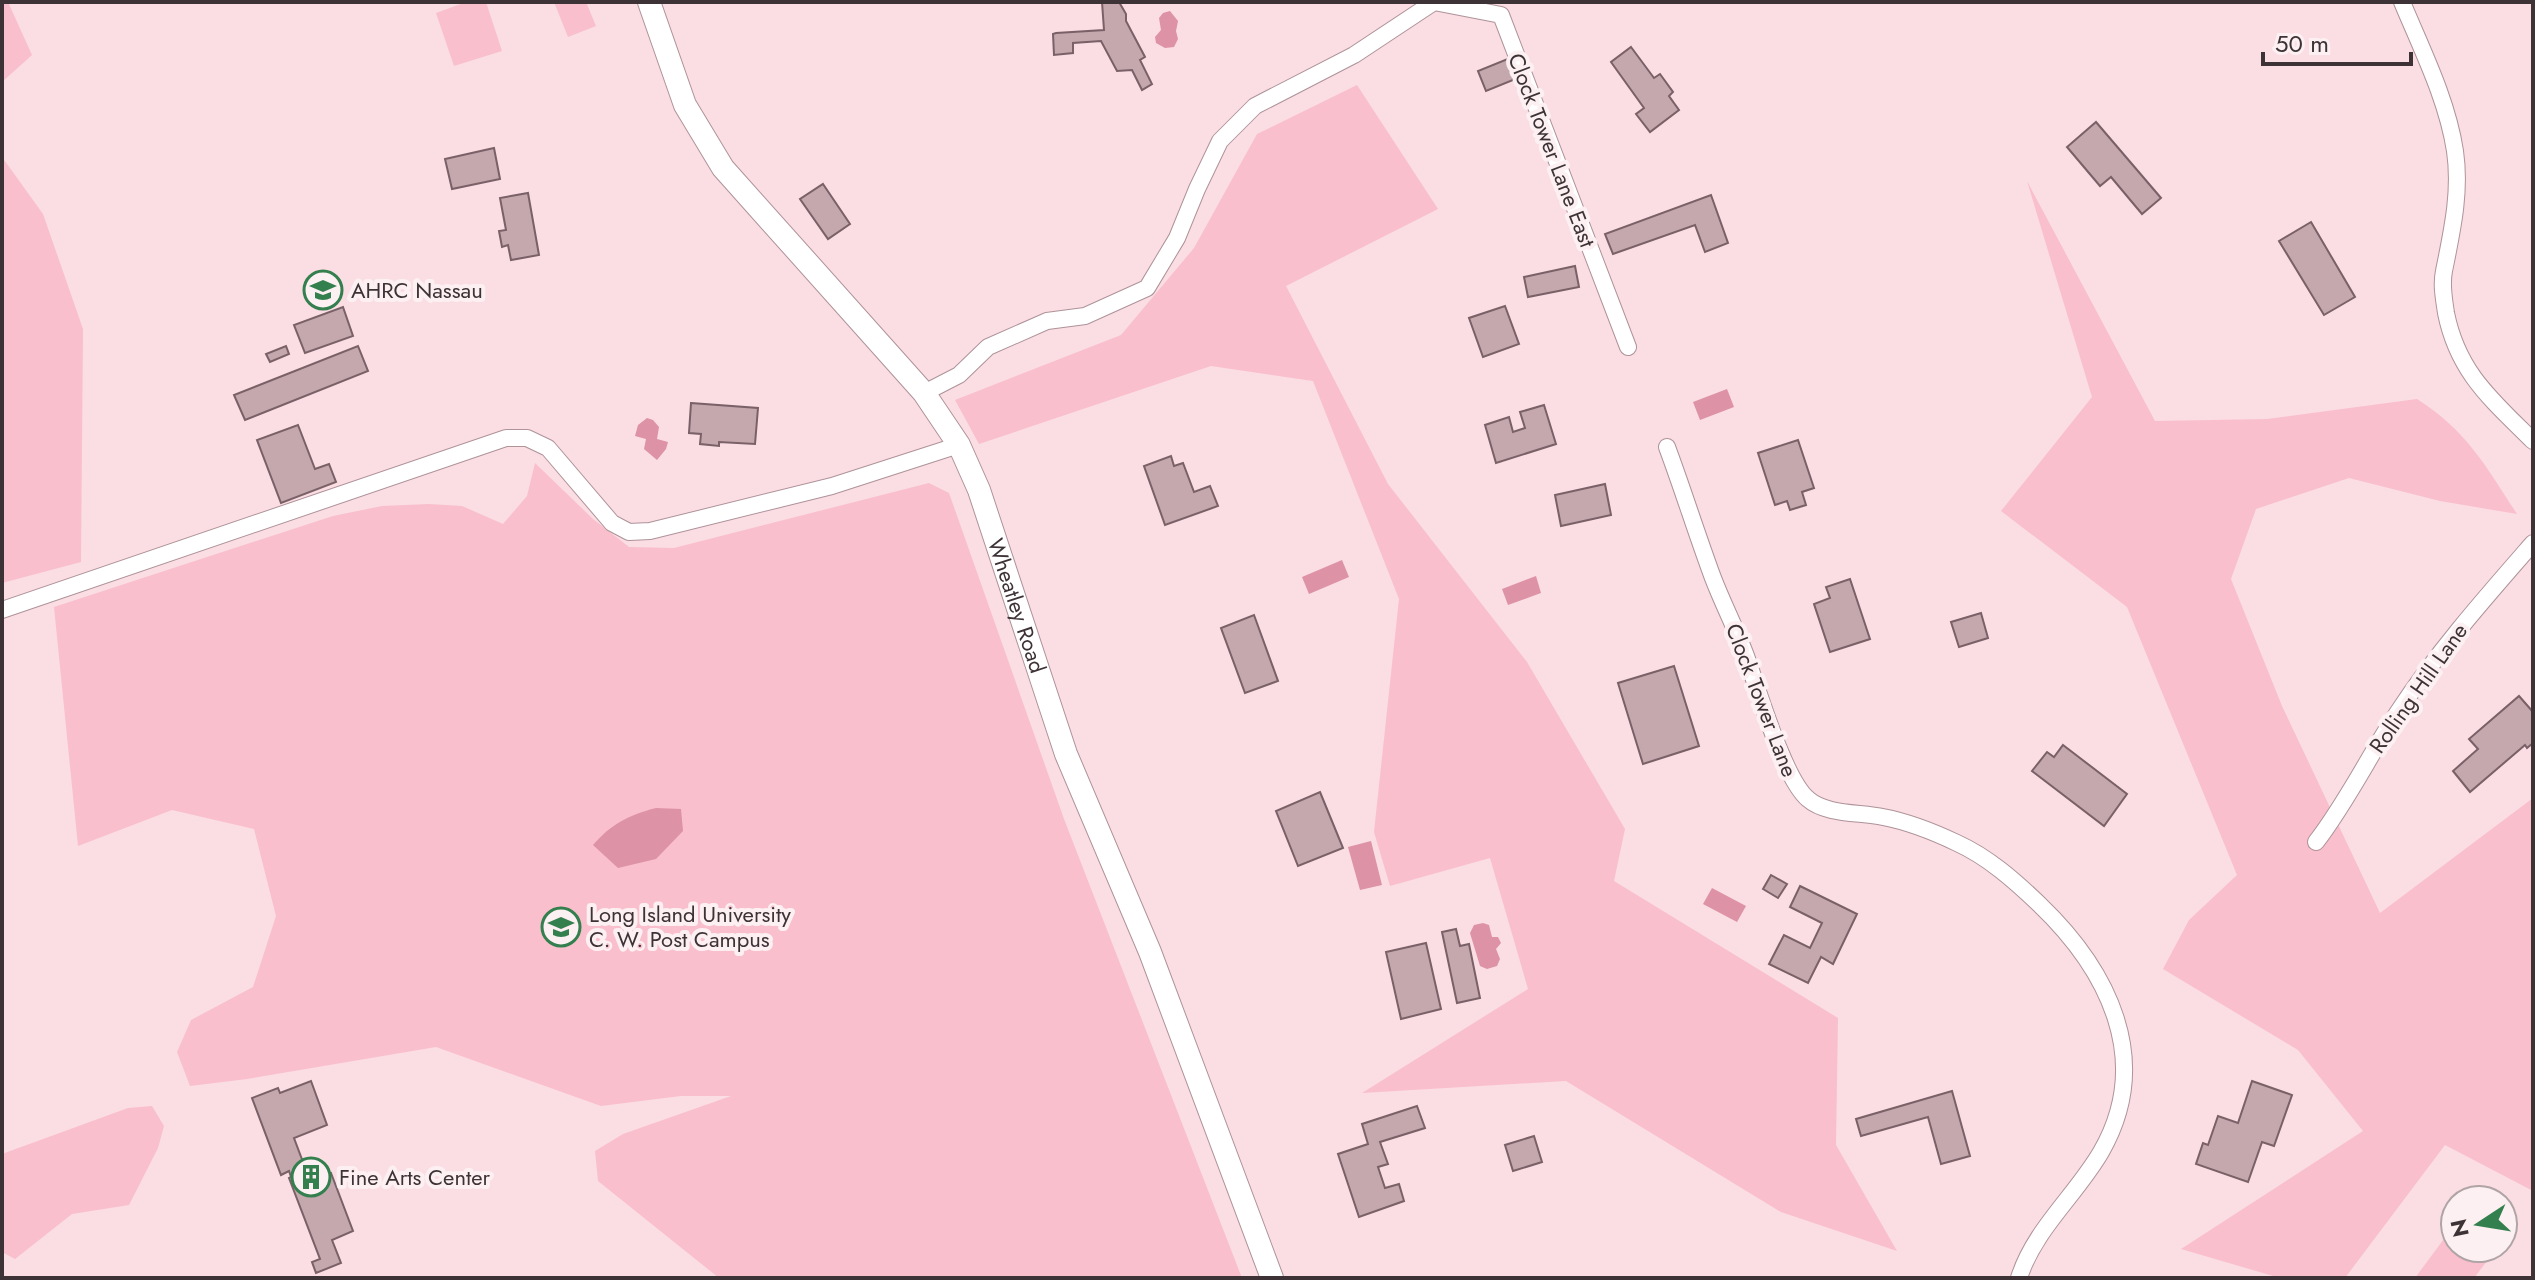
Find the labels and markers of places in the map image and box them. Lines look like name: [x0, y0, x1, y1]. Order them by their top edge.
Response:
school or university icon: AHRC Nassau: [302, 269, 344, 311]
place label: AHRC Nassau: [351, 274, 483, 306]
place label: Long Island University C. W. Post Campus: [589, 898, 791, 955]
school or university icon: Long Island University C. W. Post Campus: [540, 906, 582, 948]
building icon: Fine Arts Center: [290, 1156, 332, 1198]
place label: Fine Arts Center: [339, 1161, 491, 1193]

